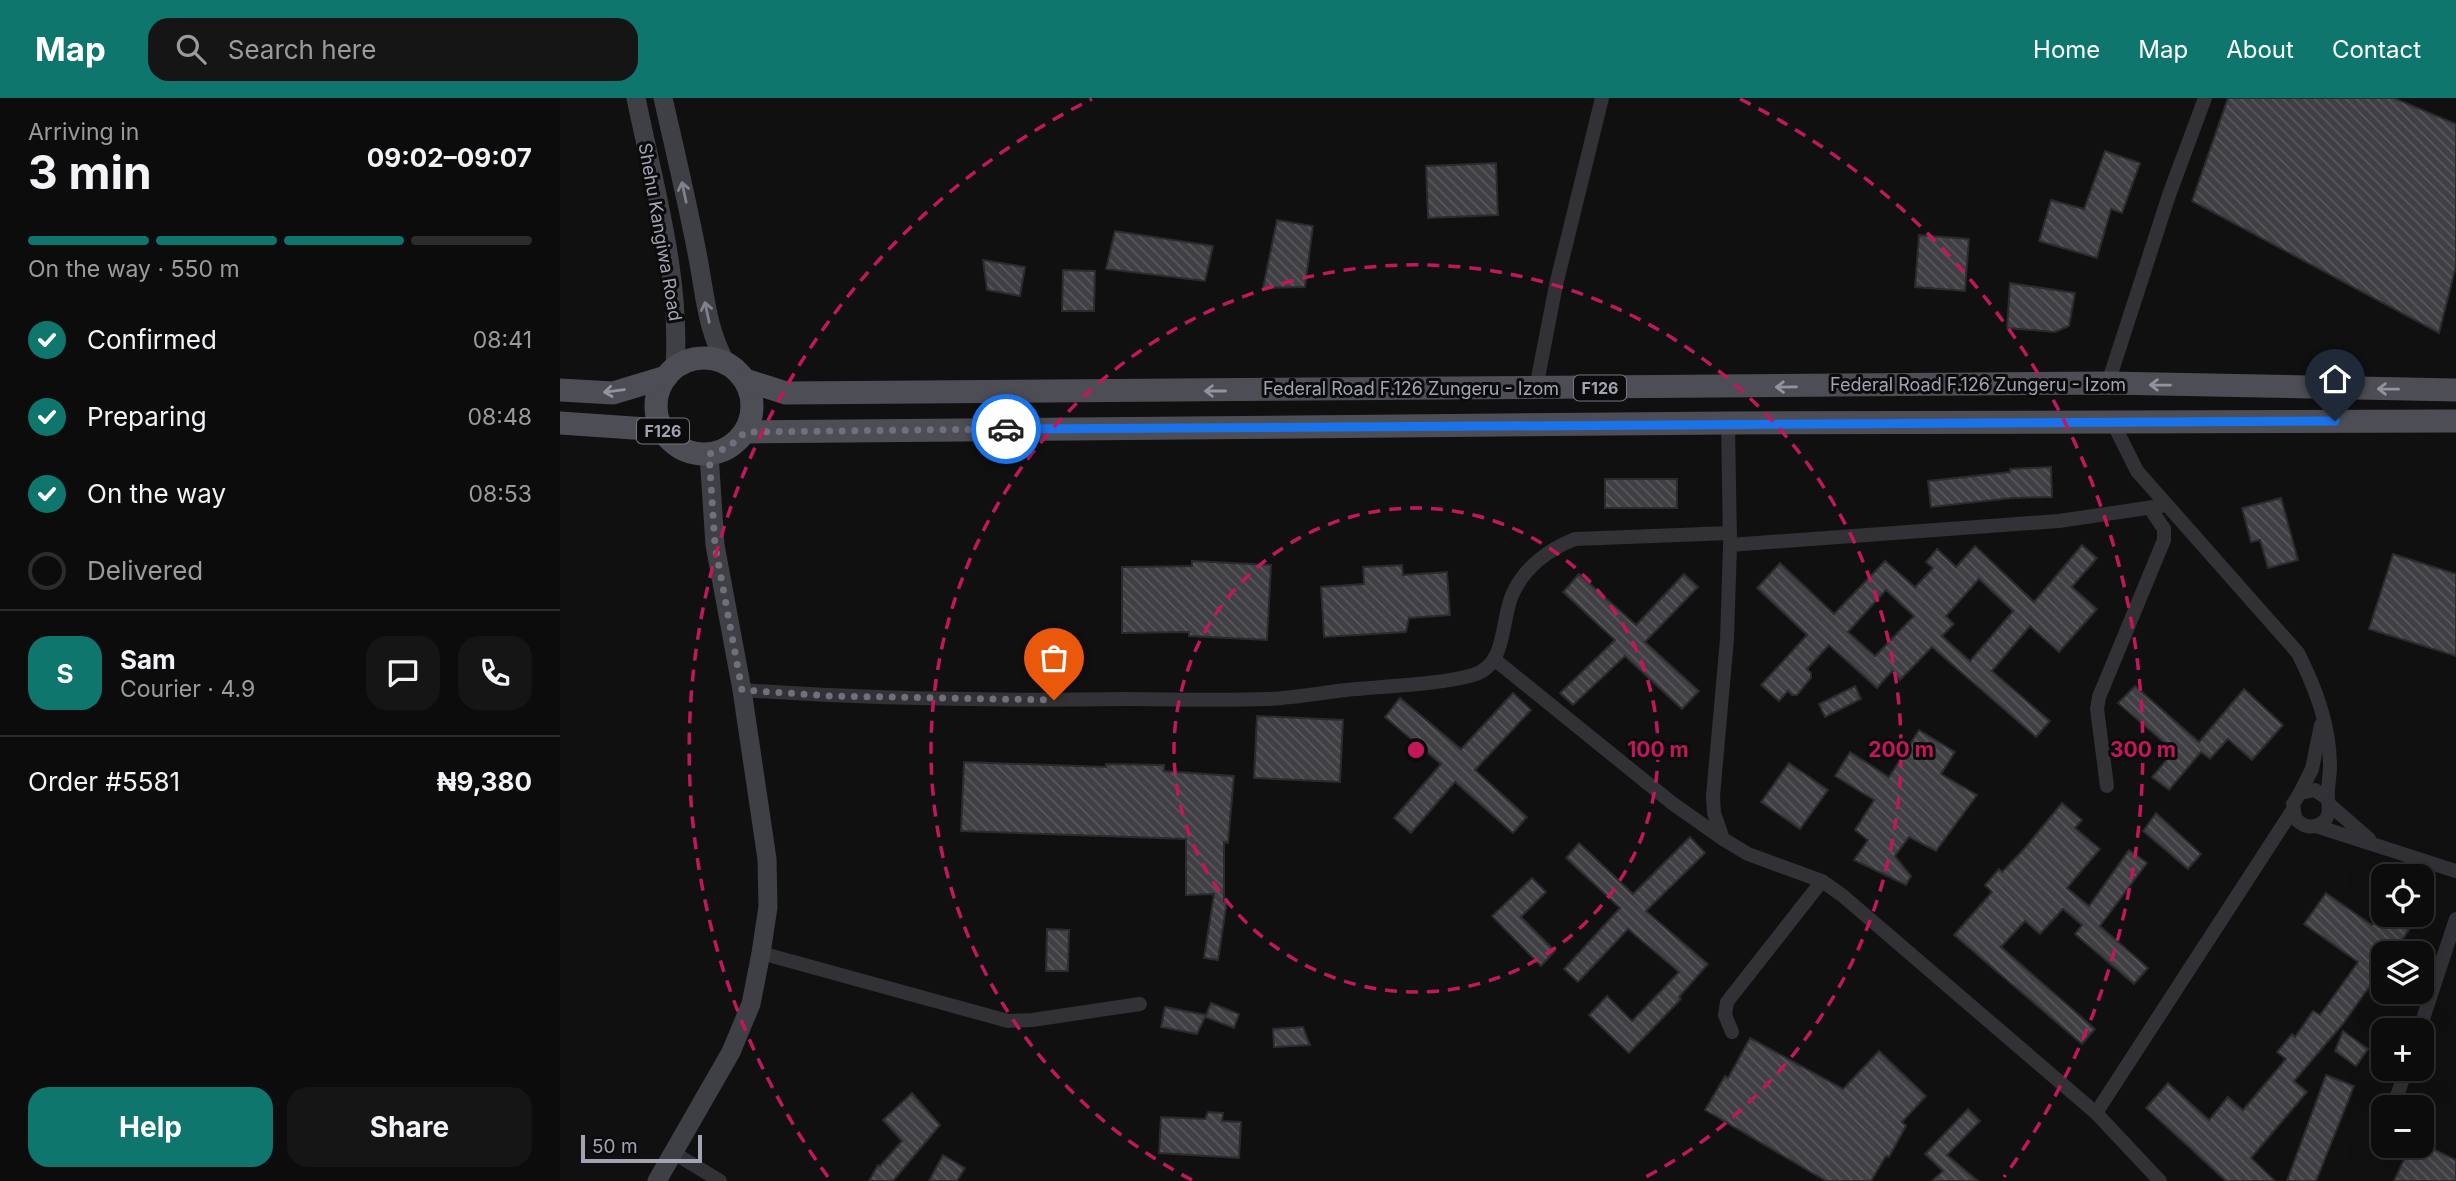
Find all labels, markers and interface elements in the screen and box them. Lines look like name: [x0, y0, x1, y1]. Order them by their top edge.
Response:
search box: [148, 18, 638, 81]
text: Map: [35, 29, 106, 69]
icon: search: [172, 30, 210, 68]
text: Search here: [228, 34, 376, 65]
text: Home: [2033, 35, 2100, 64]
text: Map: [2138, 35, 2188, 64]
text: About: [2226, 35, 2294, 64]
text: Contact: [2332, 35, 2421, 64]
text: Arriving in: [28, 118, 139, 146]
street label: Shehu Kangiwa Road: [634, 141, 687, 323]
text: 09:02–09:07: [367, 142, 532, 173]
text: 3 min: [28, 144, 152, 200]
one-way arrow: [676, 181, 690, 204]
text: On the way · 550 m: [28, 255, 240, 283]
one-way arrow: [699, 301, 713, 324]
icon: check: [28, 321, 66, 359]
text: Confirmed: [87, 324, 217, 355]
text: 08:41: [473, 326, 532, 354]
pin: [2305, 349, 2365, 421]
icon: home: [2316, 360, 2354, 398]
street label: Federal Road F.126 Zungeru - Izom: [1830, 374, 2126, 395]
road number: F126: [1574, 376, 1626, 400]
street label: Federal Road F.126 Zungeru - Izom: [1263, 378, 1559, 399]
one-way arrow: [2149, 378, 2172, 391]
one-way arrow: [1775, 380, 1798, 393]
one-way arrow: [2377, 382, 2400, 396]
one-way arrow: [1204, 384, 1227, 398]
one-way arrow: [603, 385, 626, 398]
courier: [971, 394, 1041, 464]
icon: check: [28, 398, 66, 436]
text: Preparing: [87, 401, 207, 432]
text: 08:48: [468, 403, 532, 431]
icon: car: [987, 410, 1025, 448]
road number: F126: [637, 418, 689, 444]
icon: check: [28, 475, 66, 513]
text: On the way: [87, 478, 226, 509]
text: 08:53: [468, 480, 532, 508]
text: Delivered: [87, 555, 203, 586]
pin: [1024, 628, 1084, 700]
button: chat: [366, 636, 440, 710]
button: phone: [458, 636, 532, 710]
icon: bag: [1035, 639, 1073, 677]
text: Sam: [120, 644, 176, 675]
text: S: [56, 658, 74, 689]
text: Courier · 4.9: [120, 675, 255, 703]
text: 100 m: [1627, 737, 1689, 762]
text: 200 m: [1868, 737, 1934, 762]
text: 300 m: [2110, 737, 2176, 762]
centre of rings: [1404, 738, 1428, 762]
text: Order #5581: [28, 766, 180, 797]
text: ₦9,380: [437, 766, 532, 797]
map controls: [2371, 864, 2434, 1158]
button: locate: [2371, 864, 2434, 927]
button: layers: [2371, 941, 2434, 1004]
button: +: [2371, 1018, 2434, 1081]
button: Help: [28, 1087, 273, 1167]
button: Share: [287, 1087, 532, 1167]
button: −: [2371, 1095, 2434, 1158]
scale bar: [581, 1132, 702, 1164]
text: 50 m: [592, 1135, 638, 1158]

